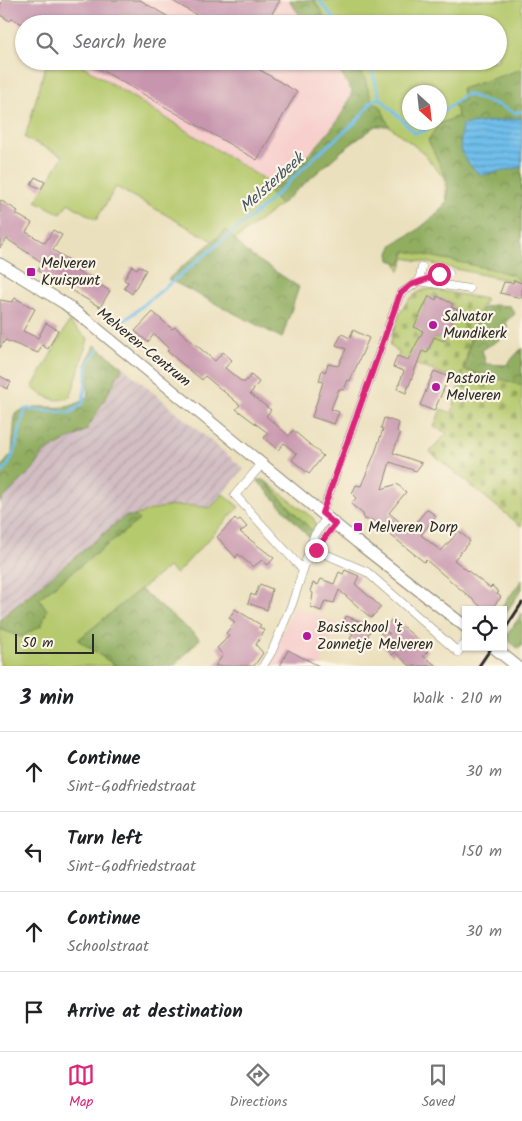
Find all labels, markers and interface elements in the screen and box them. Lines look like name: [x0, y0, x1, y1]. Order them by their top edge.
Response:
search box: [15, 15, 507, 70]
text: Search here: [73, 28, 167, 58]
icon: search: [33, 29, 61, 57]
north arrow: [402, 85, 447, 130]
water label: Melsterbeek: [234, 146, 312, 219]
place label: Melveren Kruispunt: [41, 252, 100, 293]
route start: [428, 263, 451, 286]
marker: Melveren Kruispunt: [25, 266, 37, 278]
street label: Melveren-Centrum: [91, 302, 196, 394]
place label: Salvator Mundikerk: [443, 305, 508, 346]
marker: Salvator Mundikerk: [427, 319, 439, 331]
place label: Pastorie Melveren: [446, 367, 501, 408]
marker: Pastorie Melveren: [430, 381, 442, 393]
place label: Melveren Dorp: [368, 516, 458, 540]
marker: Melveren Dorp: [352, 521, 364, 533]
route end: [305, 539, 328, 562]
map controls: [462, 606, 507, 651]
button: locate: [462, 606, 507, 651]
place label: Basisschool 't Zonnetje Melveren: [317, 616, 433, 657]
marker: Basisschool 't Zonnetje Melveren: [301, 630, 313, 642]
scale bar: [15, 631, 94, 654]
text: 50 m: [22, 632, 53, 654]
text: 3 min: [20, 682, 74, 715]
text: Walk · 210 m: [412, 686, 502, 711]
text: Continue: [67, 744, 140, 774]
icon: ahead: [20, 758, 48, 786]
text: 30 m: [466, 759, 502, 784]
text: Sint-Godfriedstraat: [67, 774, 196, 799]
text: Turn left: [67, 824, 142, 854]
icon: left: [20, 838, 48, 866]
text: 150 m: [461, 839, 502, 864]
text: Sint-Godfriedstraat: [67, 854, 196, 879]
text: Continue: [67, 904, 140, 934]
icon: ahead: [20, 918, 48, 946]
text: 30 m: [466, 919, 502, 944]
text: Schoolstraat: [67, 934, 149, 959]
text: Arrive at destination: [67, 997, 243, 1027]
icon: arrive: [20, 998, 48, 1026]
tab: Map: [67, 1061, 95, 1113]
tab: Directions: [229, 1061, 287, 1113]
tab: Saved: [422, 1061, 455, 1113]

